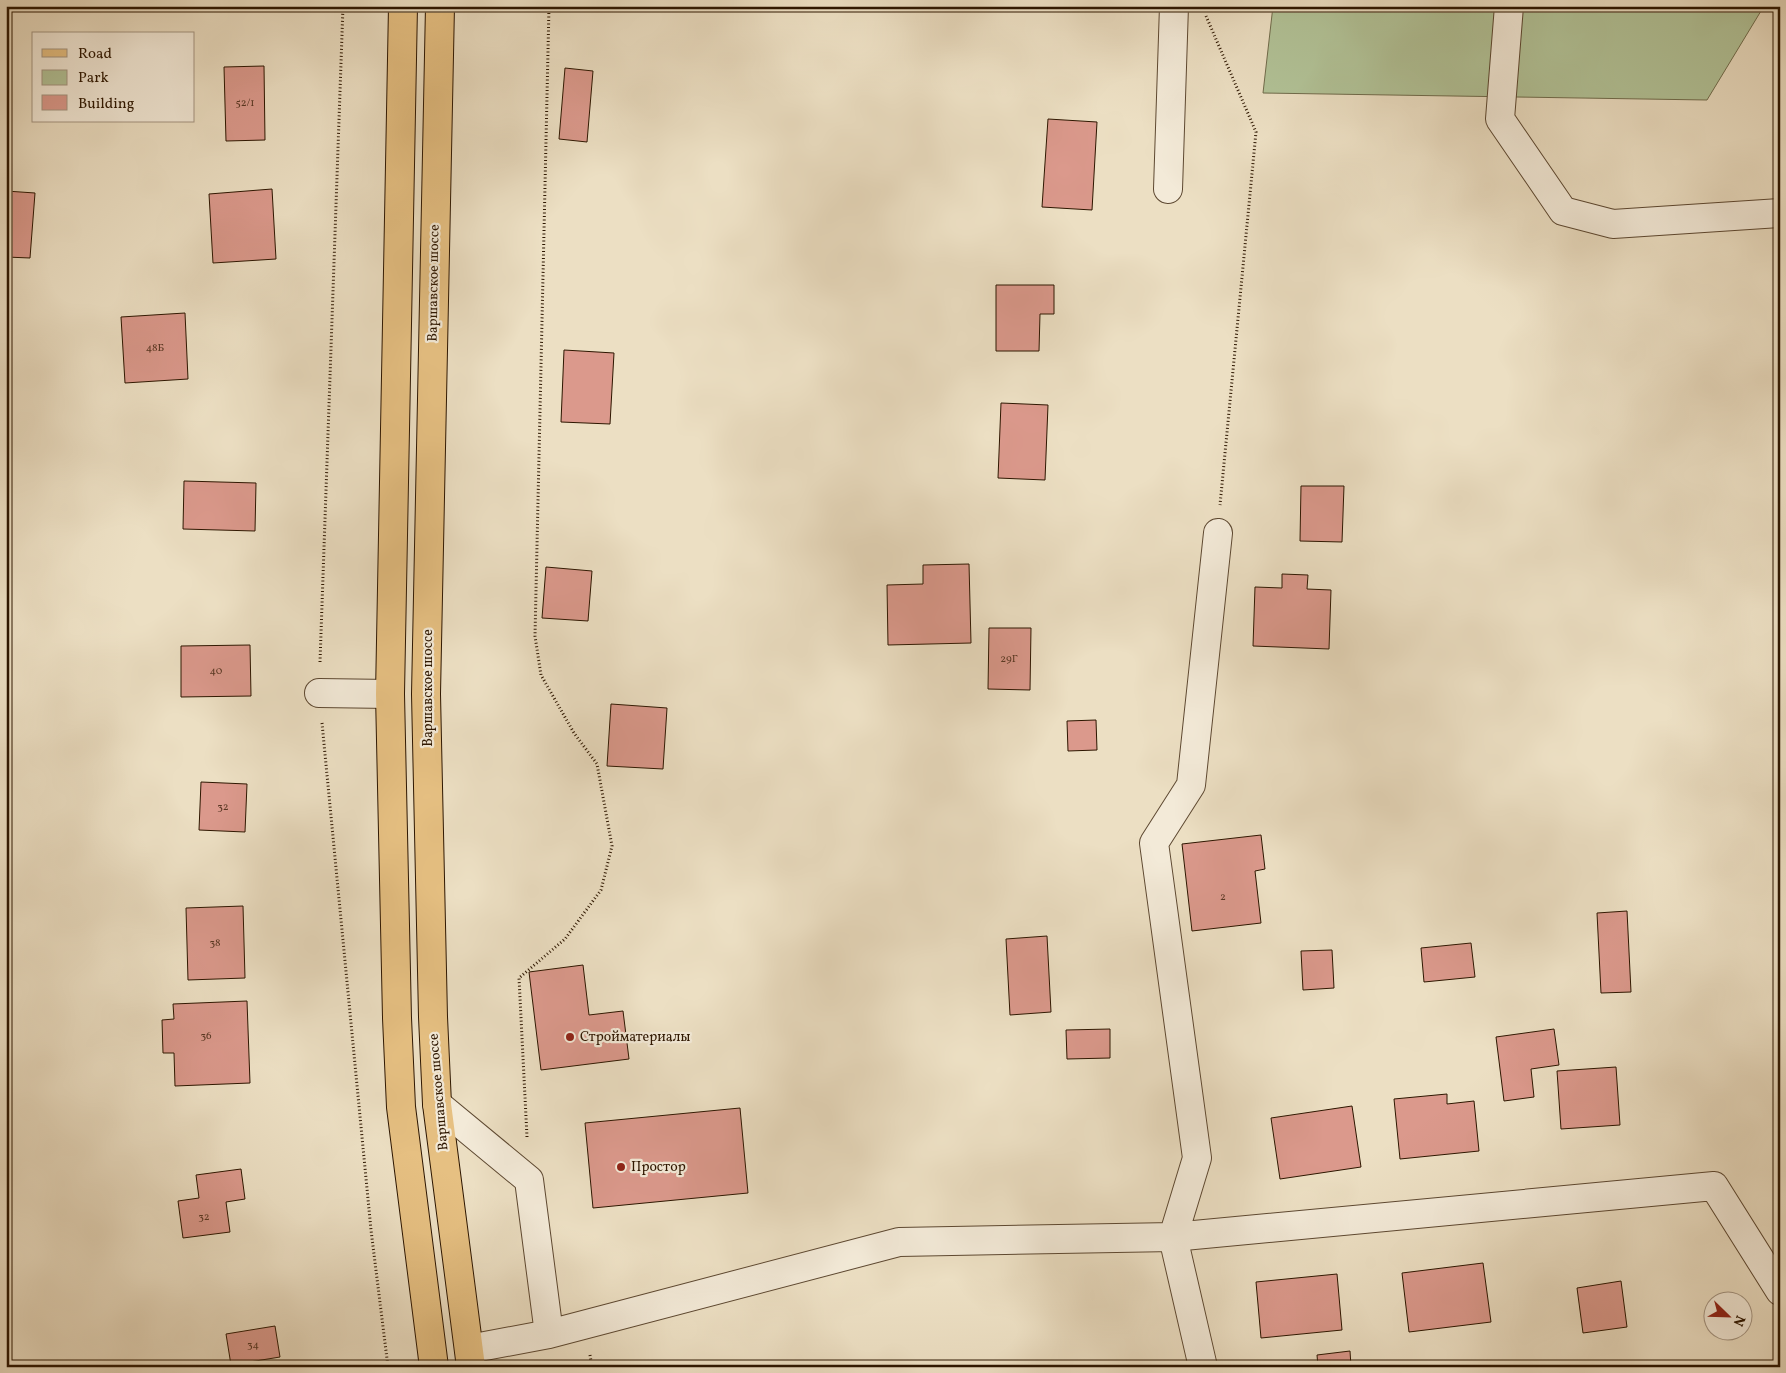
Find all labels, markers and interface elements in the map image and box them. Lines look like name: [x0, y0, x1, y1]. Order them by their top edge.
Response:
legend: [32, 32, 195, 122]
text: Road: [78, 44, 112, 65]
text: Park: [78, 68, 109, 89]
text: Building: [78, 94, 135, 115]
house number: 52/1: [235, 96, 255, 111]
street label: Варшавское шоссе: [423, 224, 445, 342]
house number: 48Б: [146, 341, 165, 356]
street label: Варшавское шоссе: [419, 629, 438, 747]
house number: 29Г: [1000, 652, 1018, 667]
house number: 40: [210, 664, 223, 679]
house number: 32: [217, 800, 229, 815]
house number: 2: [1220, 890, 1226, 905]
house number: 38: [209, 936, 221, 951]
place label: Стройматериалы: [580, 1028, 690, 1047]
house number: 36: [200, 1029, 212, 1044]
marker: Стройматериалы: [564, 1031, 576, 1043]
street label: Варшавское шоссе: [424, 1032, 454, 1151]
place label: Простор: [631, 1158, 686, 1177]
marker: Простор: [615, 1161, 627, 1173]
house number: 32: [198, 1210, 210, 1225]
north arrow: [1704, 1290, 1754, 1340]
text: N: [1728, 1312, 1749, 1329]
house number: 34: [247, 1338, 260, 1353]

